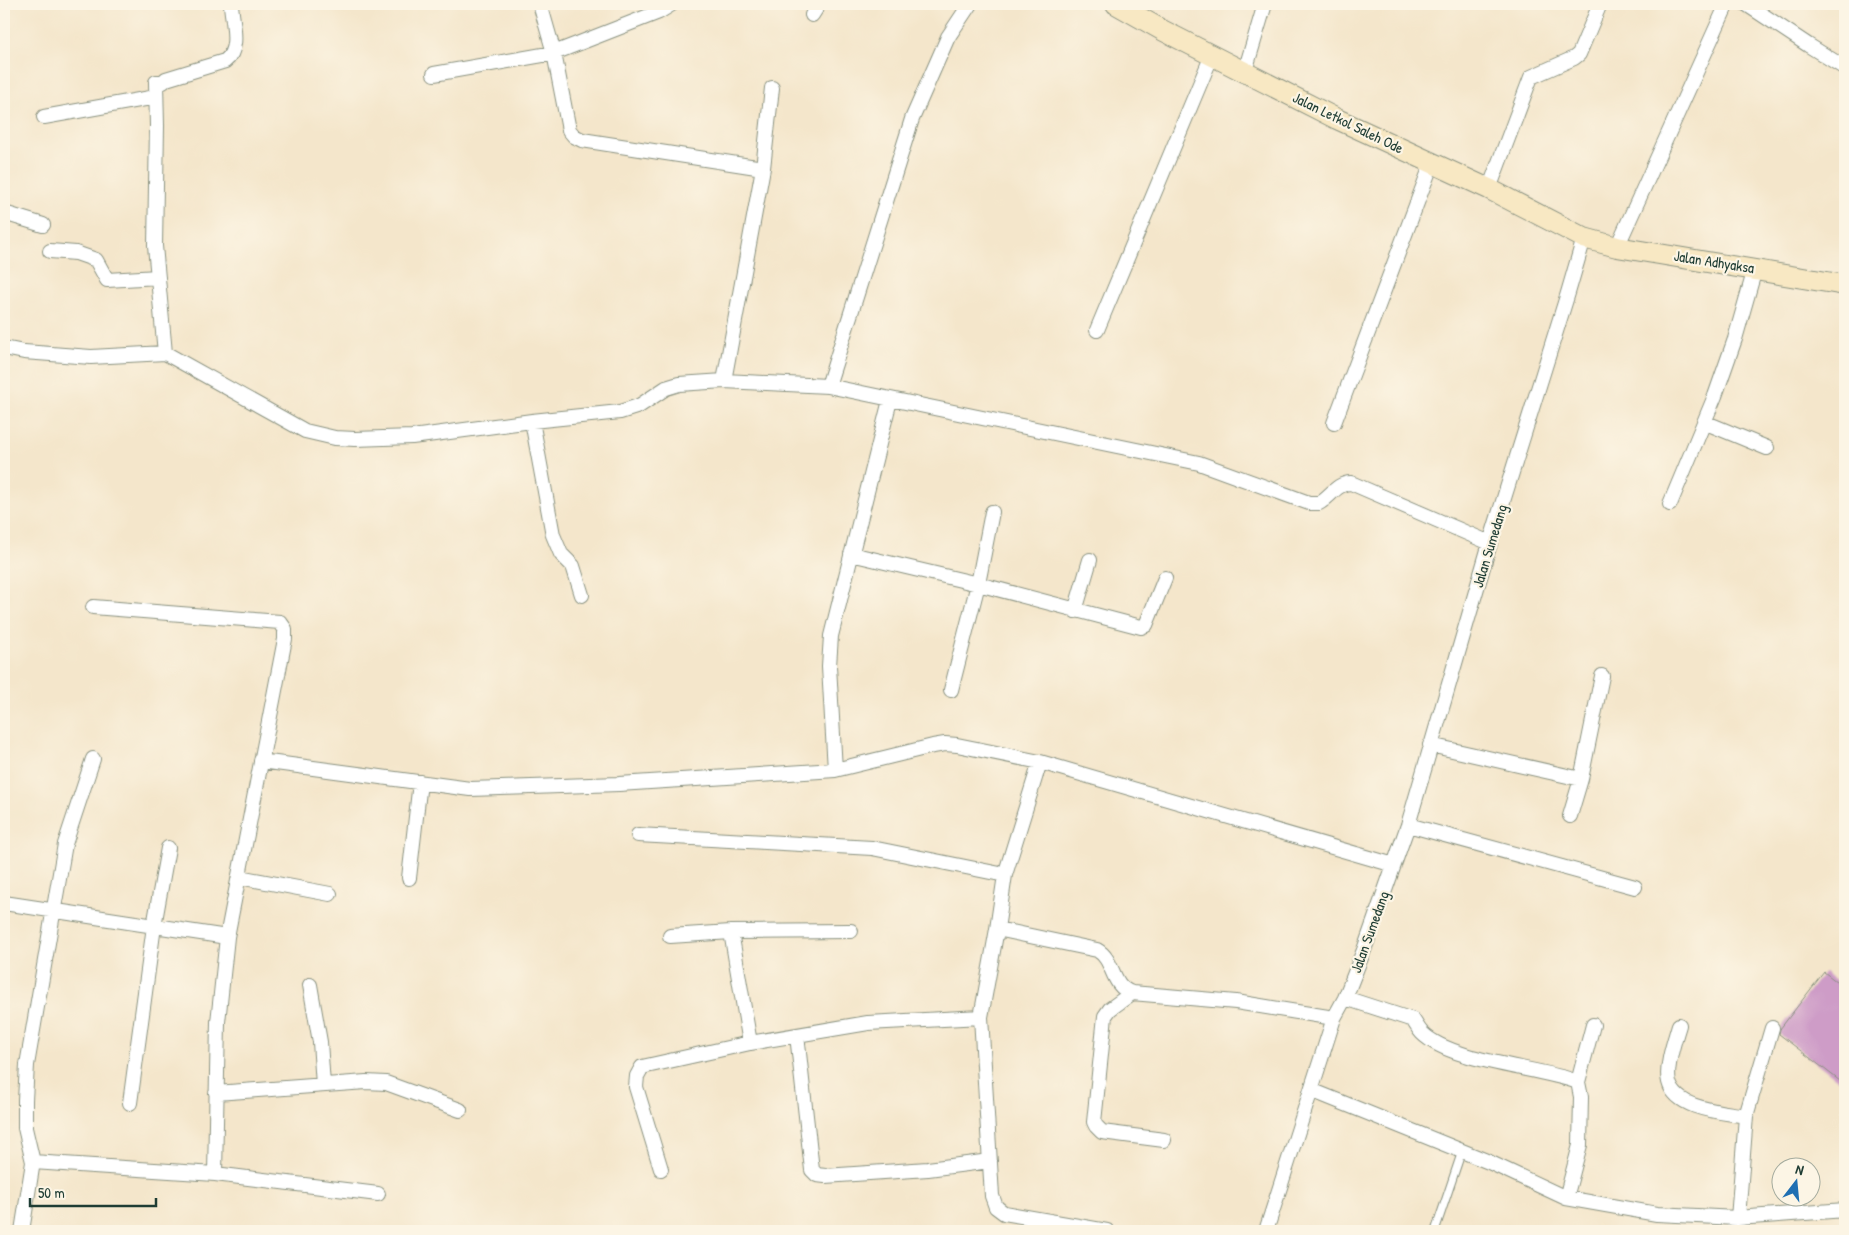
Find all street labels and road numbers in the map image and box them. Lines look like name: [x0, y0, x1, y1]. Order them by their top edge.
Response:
street label: Jalan Letkol Saleh Ode: [1289, 87, 1407, 158]
street label: Jalan Adhyaksa: [1672, 245, 1756, 278]
street label: Jalan Sumedang: [1467, 501, 1512, 590]
street label: Jalan Sumedang: [1345, 888, 1394, 976]

